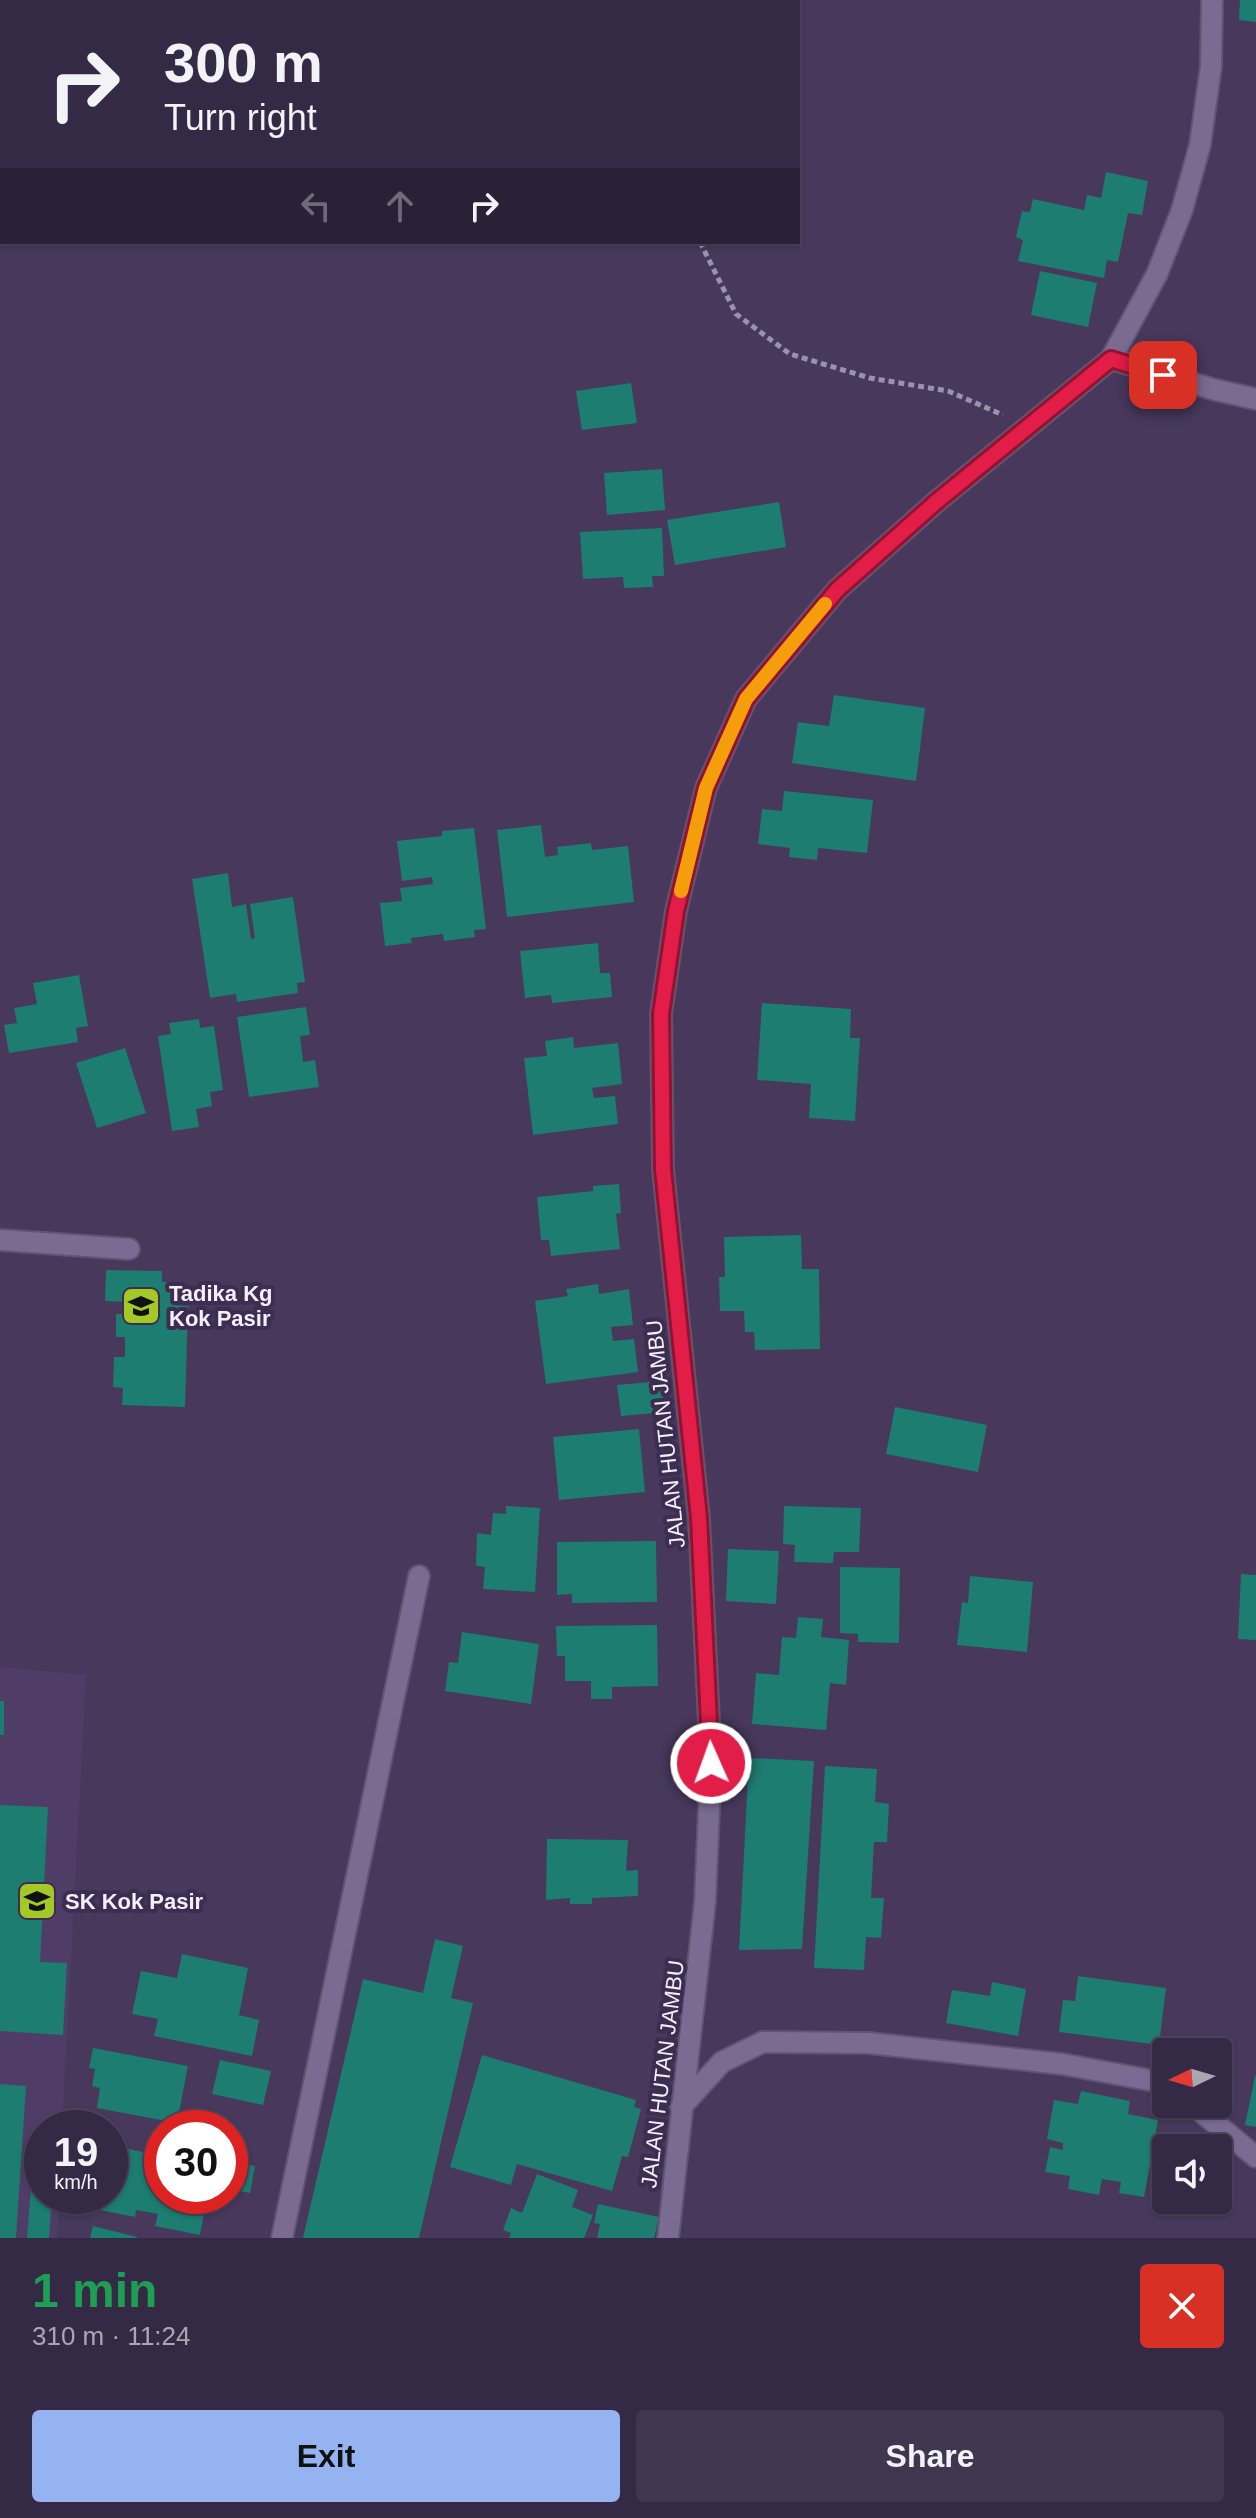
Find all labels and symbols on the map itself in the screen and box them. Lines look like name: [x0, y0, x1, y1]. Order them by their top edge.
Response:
pin: [1129, 341, 1197, 409]
place label: Tadika Kg Kok Pasir: [169, 1281, 273, 1331]
school or university icon: Tadika Kg Kok Pasir: [120, 1285, 162, 1327]
street label: JALAN HUTAN JAMBU: [641, 1319, 690, 1549]
position arrow: [669, 1721, 753, 1805]
school or university icon: SK Kok Pasir: [16, 1880, 58, 1922]
place label: SK Kok Pasir: [65, 1889, 204, 1914]
street label: JALAN HUTAN JAMBU: [636, 1959, 689, 2189]
north arrow: [1152, 2038, 1232, 2118]
speed limit sign: 30: [144, 2110, 248, 2214]

